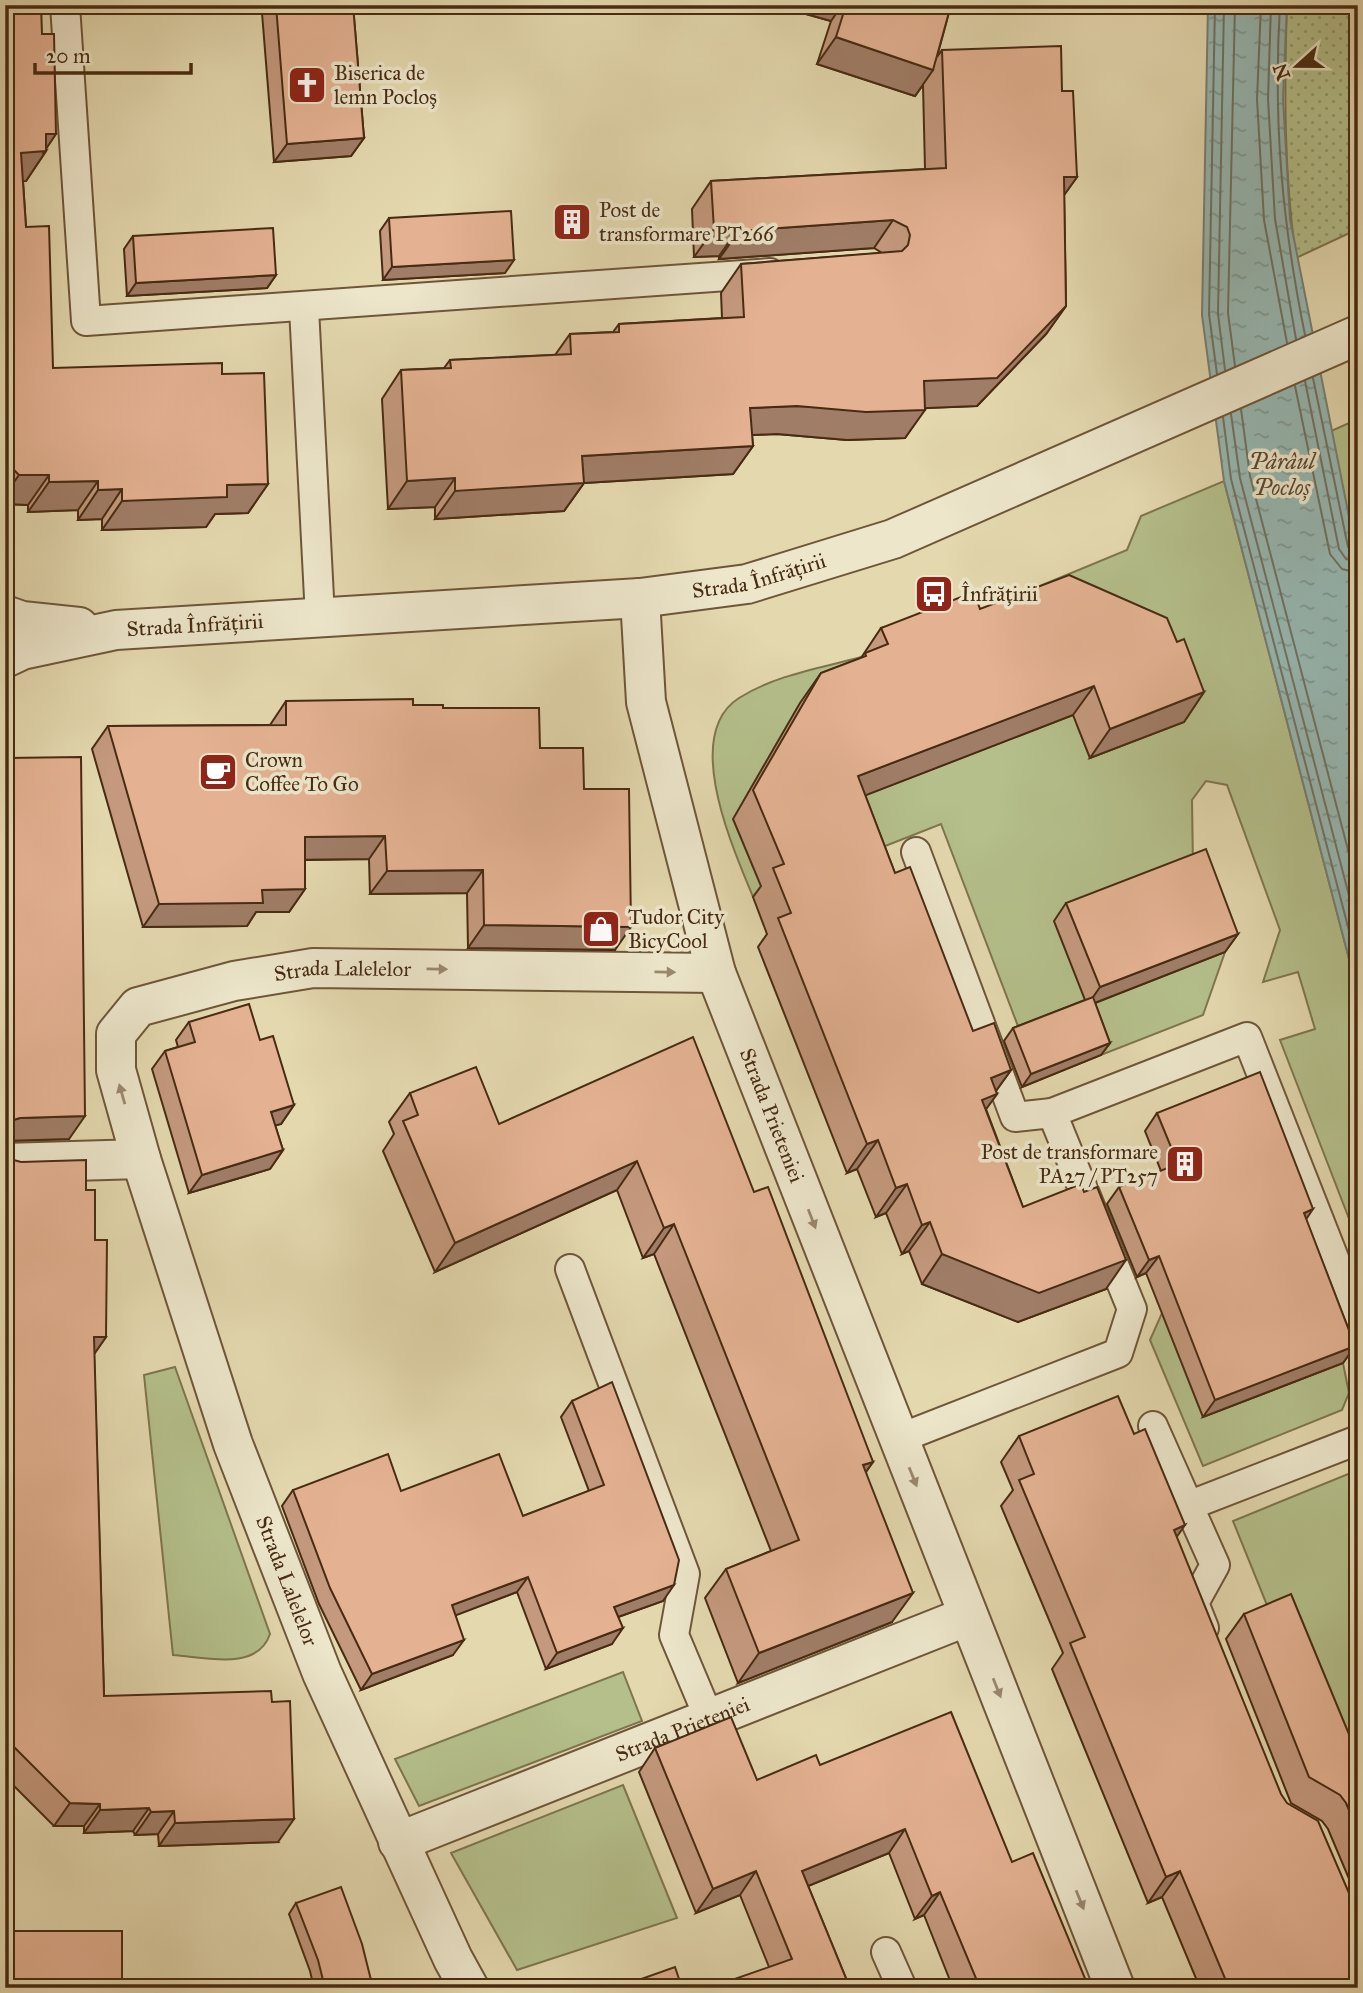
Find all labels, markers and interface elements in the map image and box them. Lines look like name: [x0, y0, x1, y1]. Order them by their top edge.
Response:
scale bar: [35, 32, 191, 76]
north arrow: [1262, 32, 1332, 102]
text: 20 m: [46, 43, 91, 69]
place label: Biserica de lemn Pocloș: [334, 60, 437, 110]
text: N: [1268, 60, 1295, 84]
church icon: Biserica de lemn Pocloș: [286, 64, 328, 106]
place label: Post de transformare PT266: [599, 197, 775, 247]
building icon: Post de transformare PT266: [551, 201, 593, 243]
water label: Pârâul Pocloș: [1249, 447, 1317, 501]
street label: Strada Înfrățirii: [690, 547, 829, 604]
bus stop icon: Înfrățirii: [913, 573, 955, 615]
place label: Înfrățirii: [961, 581, 1038, 607]
street label: Strada Înfrățirii: [126, 608, 264, 642]
place label: Crown Coffee To Go: [245, 747, 359, 797]
cafe icon: Crown Coffee To Go: [197, 751, 239, 793]
place label: Tudor City BicyCool: [628, 904, 725, 954]
shop icon: Tudor City BicyCool: [580, 908, 622, 950]
street label: Strada Lalelelor: [272, 955, 411, 987]
one-way arrow: [427, 964, 449, 975]
one-way arrow: [654, 966, 676, 978]
street label: Strada Prieteniei: [734, 1044, 810, 1186]
one-way arrow: [117, 1083, 127, 1104]
place label: Post de transformare PA27 / PT257: [981, 1139, 1158, 1189]
building icon: Post de transformare PA27 / PT257: [1164, 1143, 1206, 1185]
one-way arrow: [807, 1209, 818, 1230]
one-way arrow: [908, 1466, 919, 1487]
street label: Strada Lalelelor: [250, 1512, 324, 1650]
one-way arrow: [991, 1678, 1002, 1699]
street label: Strada Prieteniei: [612, 1691, 754, 1768]
one-way arrow: [1075, 1890, 1086, 1911]

